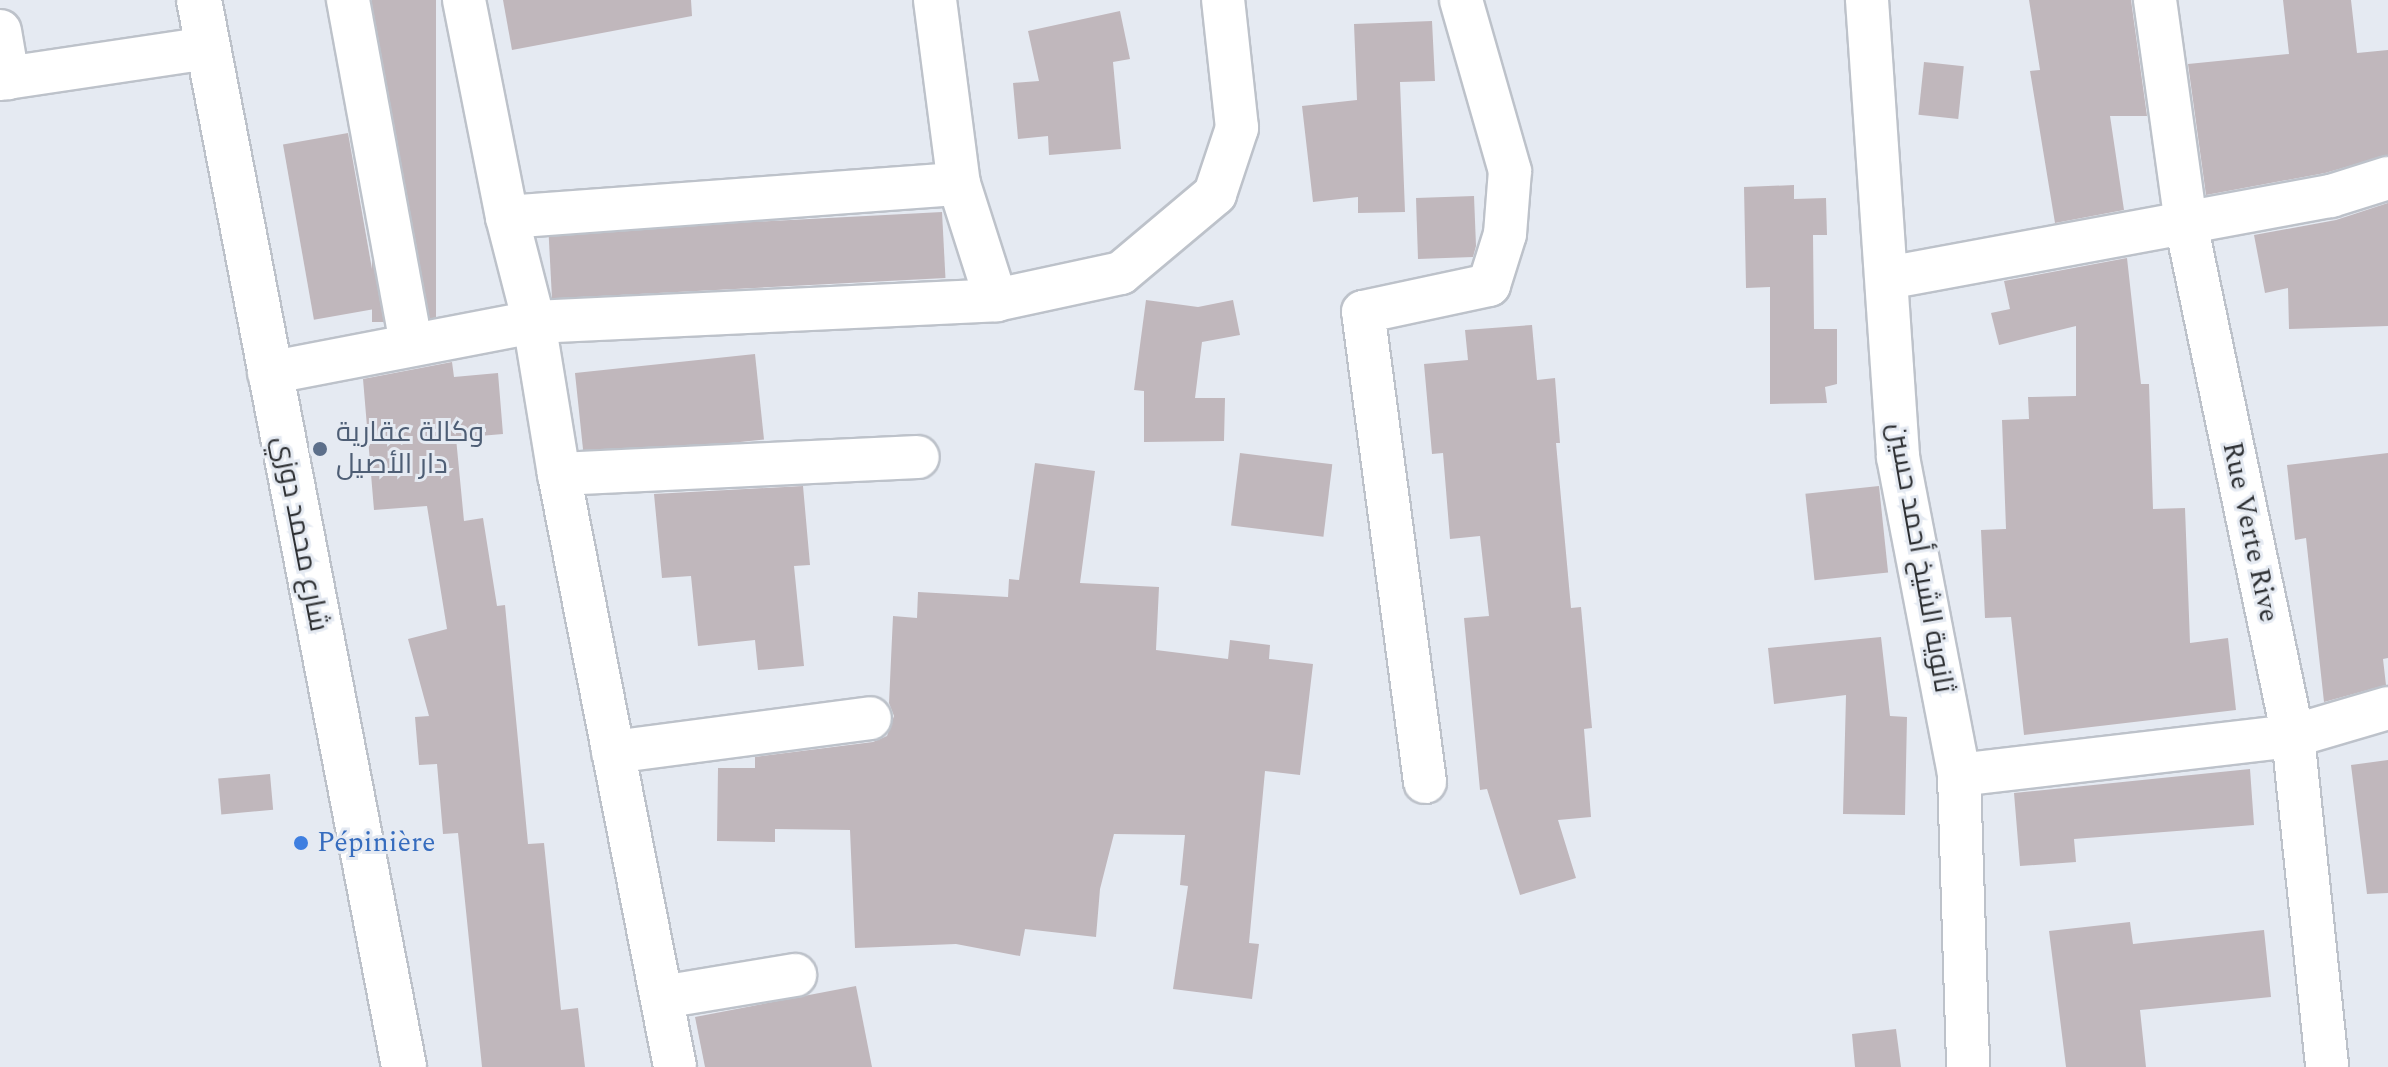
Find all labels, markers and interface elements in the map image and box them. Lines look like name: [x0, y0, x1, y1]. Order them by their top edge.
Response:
place label: وكالة عقارية دار الأصيل: [336, 416, 484, 482]
street label: ثانوية الشيخ أحمد حسين: [1880, 420, 1960, 696]
street label: شارع محمد دوزي: [265, 434, 335, 634]
street label: Rue Verte Rive: [2214, 439, 2286, 625]
marker: وكالة عقارية دار الأصيل: [311, 440, 329, 458]
place label: Pépinière: [317, 826, 436, 860]
marker: Pépinière: [292, 834, 310, 852]

